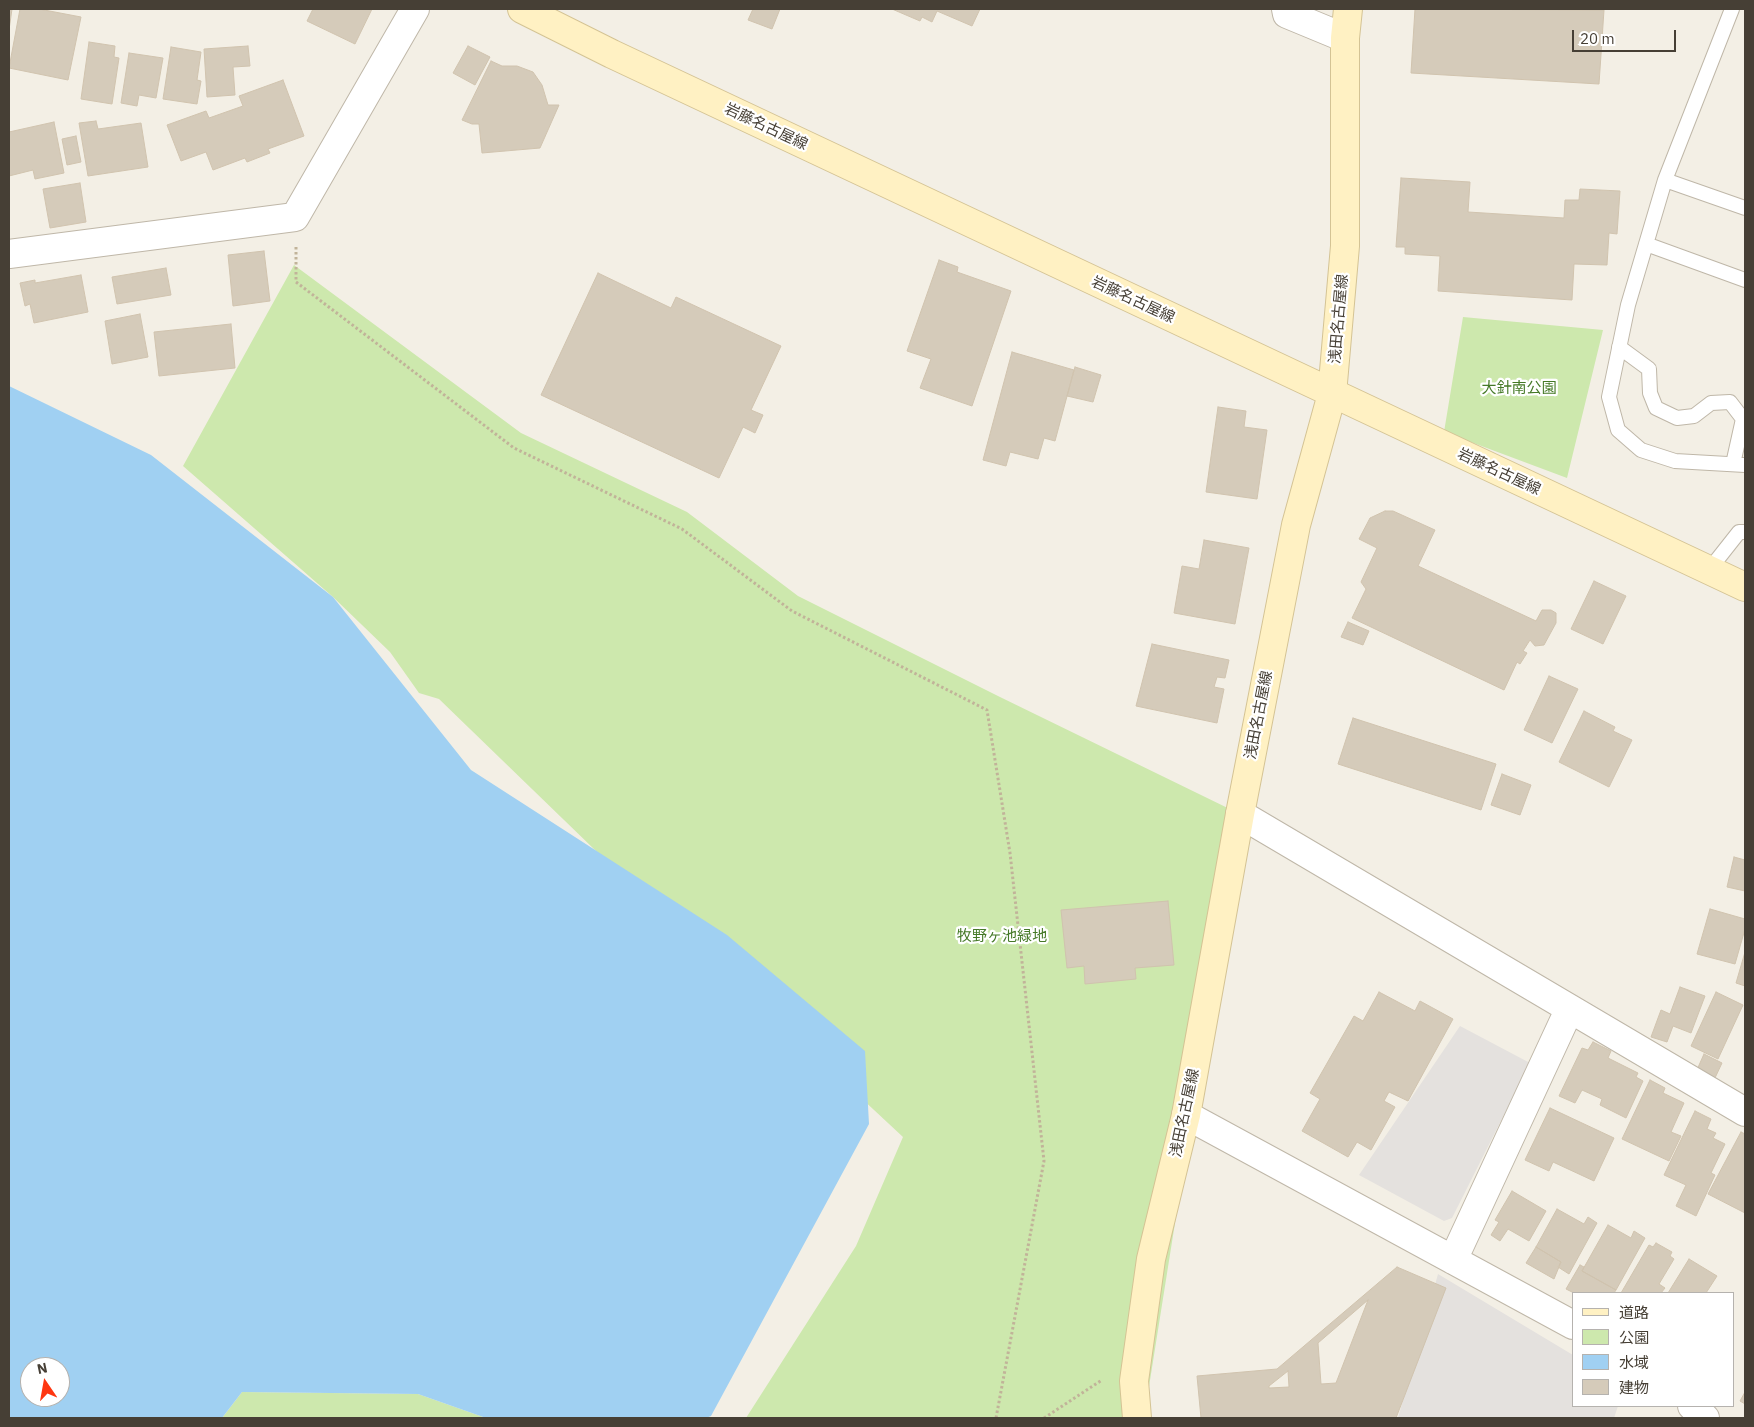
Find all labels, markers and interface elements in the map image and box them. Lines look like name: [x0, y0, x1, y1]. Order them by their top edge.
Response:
scale bar: [1574, 20, 1678, 52]
text: 20 m: [1580, 29, 1615, 48]
street label: 岩藤名古屋線: [721, 100, 811, 154]
street label: 岩藤名古屋線: [1088, 273, 1178, 327]
street label: 浅田名古屋線: [1326, 273, 1352, 365]
park label: 大針南公園: [1482, 380, 1556, 398]
street label: 岩藤名古屋線: [1454, 445, 1544, 499]
street label: 浅田名古屋線: [1242, 669, 1276, 761]
park label: 牧野ヶ池緑地: [957, 928, 1047, 946]
street label: 浅田名古屋線: [1167, 1067, 1203, 1159]
legend: [1572, 1292, 1734, 1407]
text: 道路: [1619, 1303, 1649, 1322]
text: 公園: [1619, 1328, 1649, 1347]
text: 水域: [1619, 1353, 1649, 1372]
north arrow: [20, 1357, 70, 1407]
text: N: [35, 1358, 49, 1378]
text: 建物: [1619, 1378, 1649, 1397]

